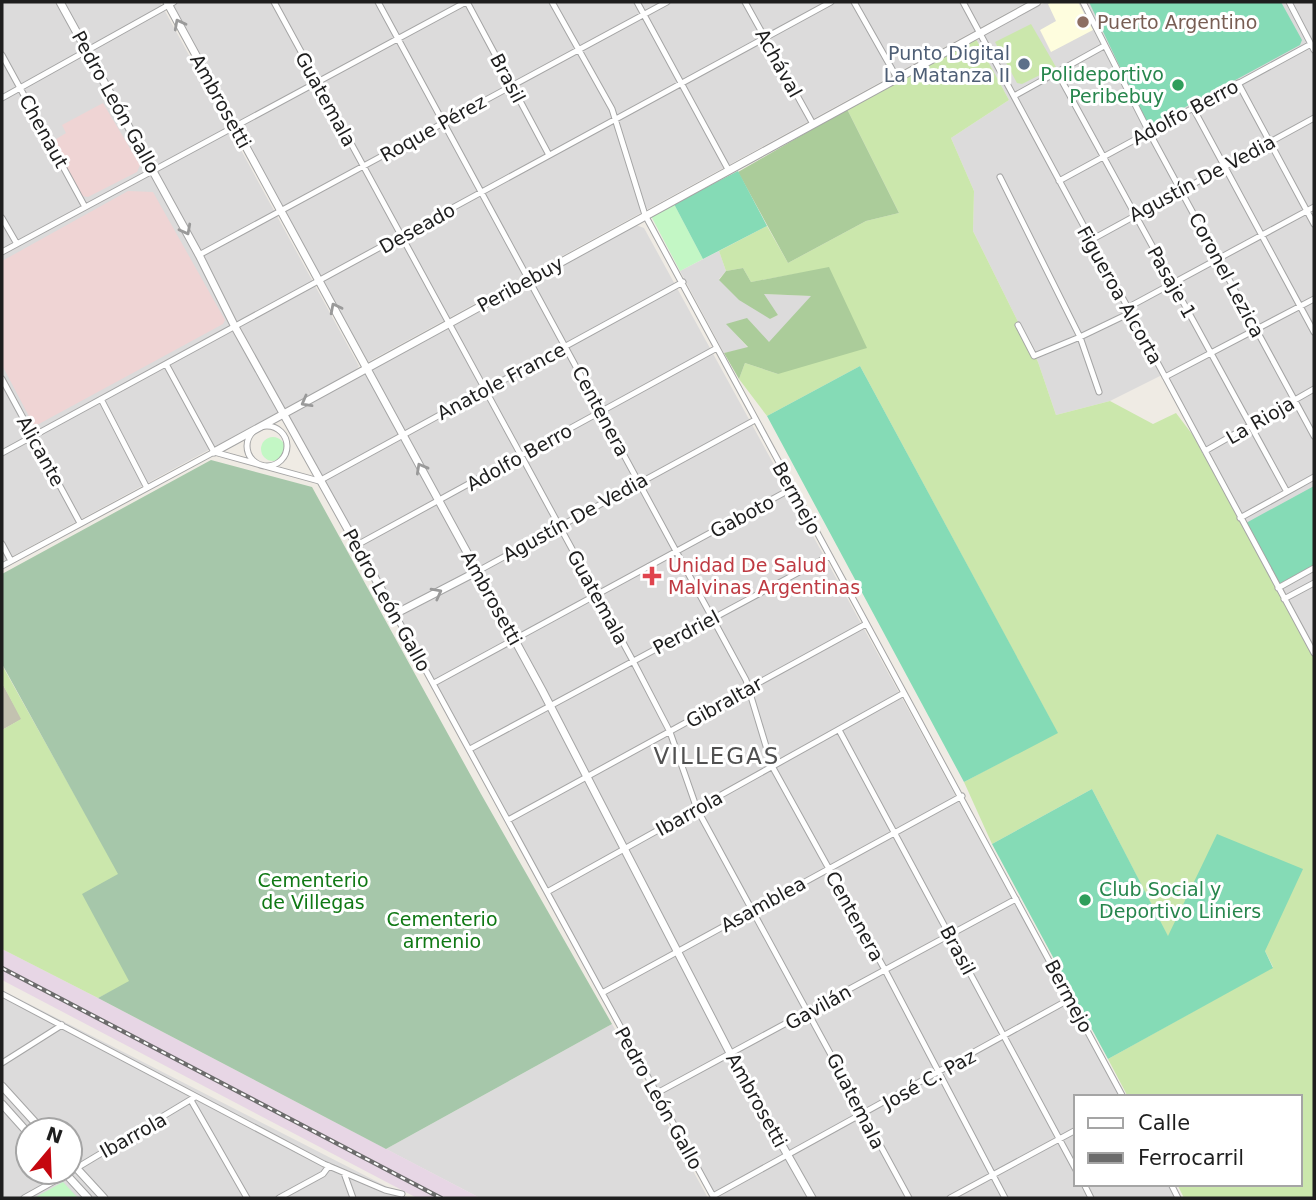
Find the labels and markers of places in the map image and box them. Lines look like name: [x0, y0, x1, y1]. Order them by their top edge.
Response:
place label: Puerto Argentino: [1097, 11, 1257, 33]
marker: Puerto Argentino: [1075, 14, 1091, 30]
place label: Punto Digital La Matanza II: [884, 42, 1010, 86]
marker: Punto Digital La Matanza II: [1016, 56, 1032, 72]
place label: Polideportivo Peribebuy: [1040, 63, 1164, 107]
marker: Polideportivo Peribebuy: [1170, 77, 1186, 93]
place label: Unidad De Salud Malvinas Argentinas: [668, 554, 860, 598]
marker: Unidad De Salud Malvinas Argentinas: [642, 566, 662, 586]
place label: Club Social y Deportivo Liniers: [1099, 878, 1261, 922]
marker: Club Social y Deportivo Liniers: [1077, 892, 1093, 908]

